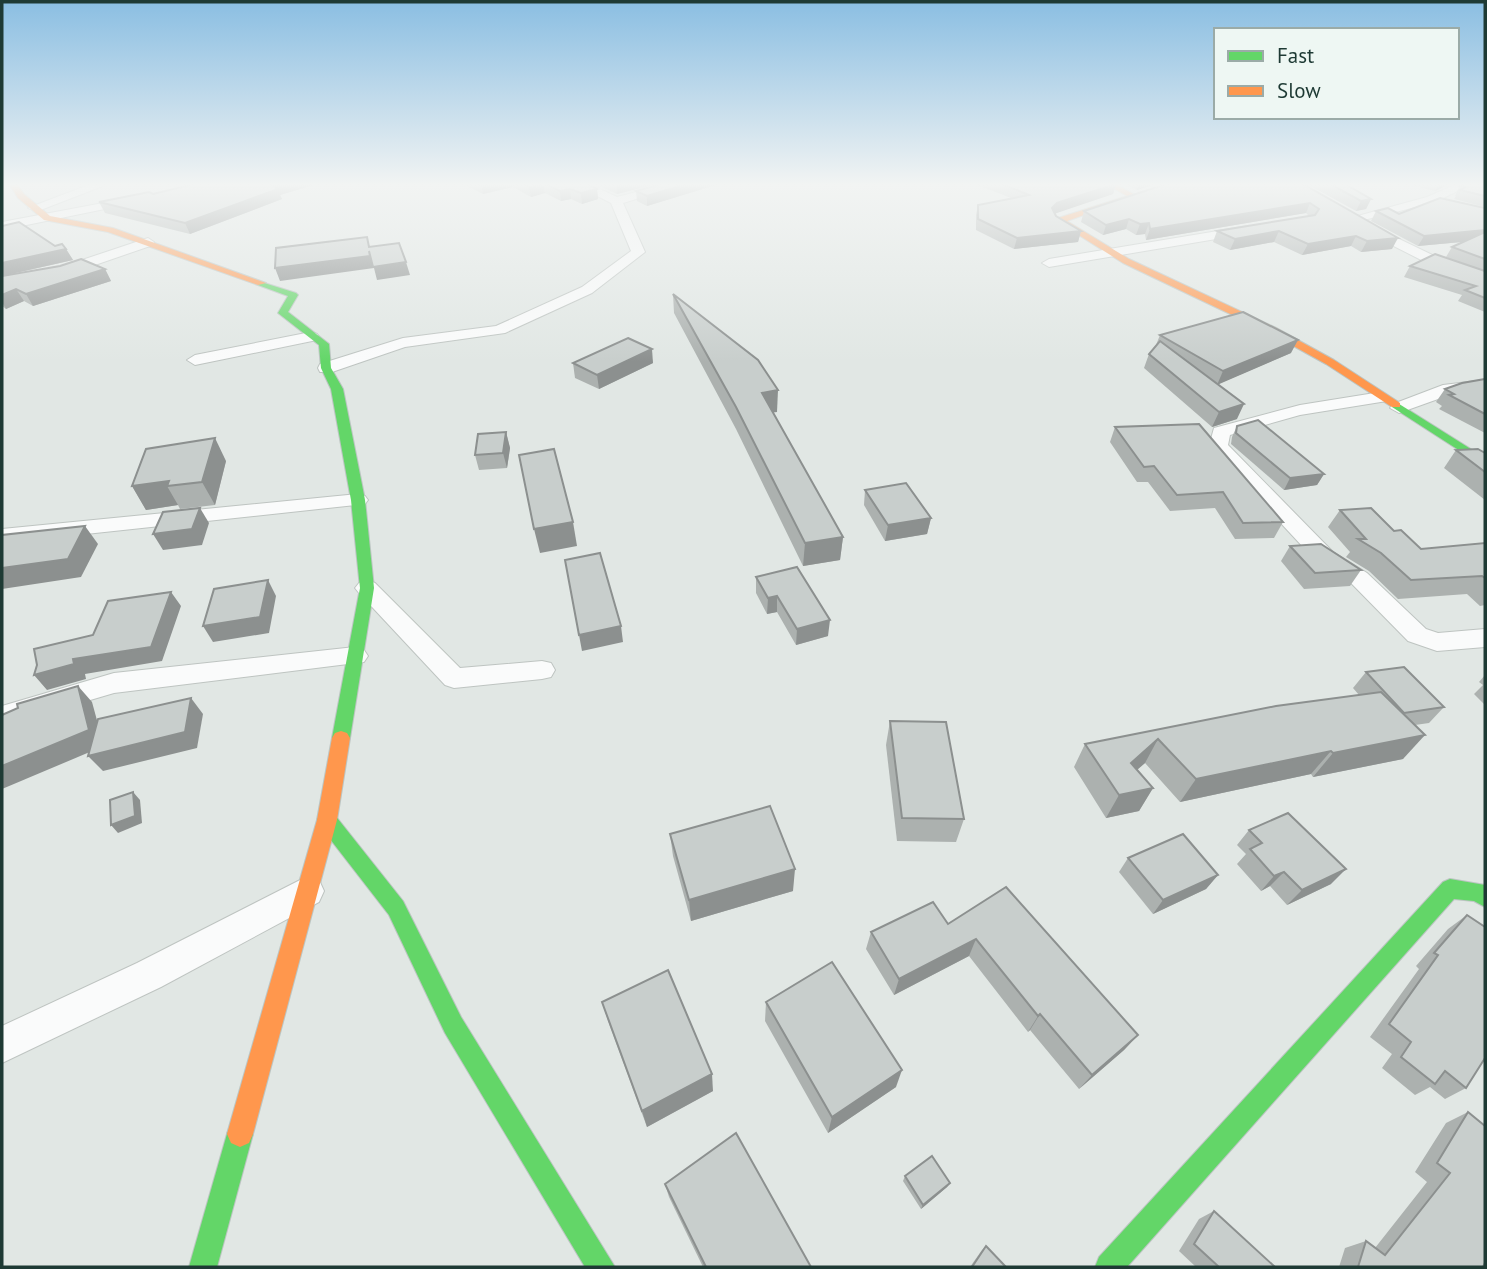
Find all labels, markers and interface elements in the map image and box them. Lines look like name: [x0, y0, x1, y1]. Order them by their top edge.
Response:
legend: [1214, 28, 1459, 119]
text: Fast: [1277, 42, 1314, 69]
text: Slow: [1277, 77, 1321, 104]

